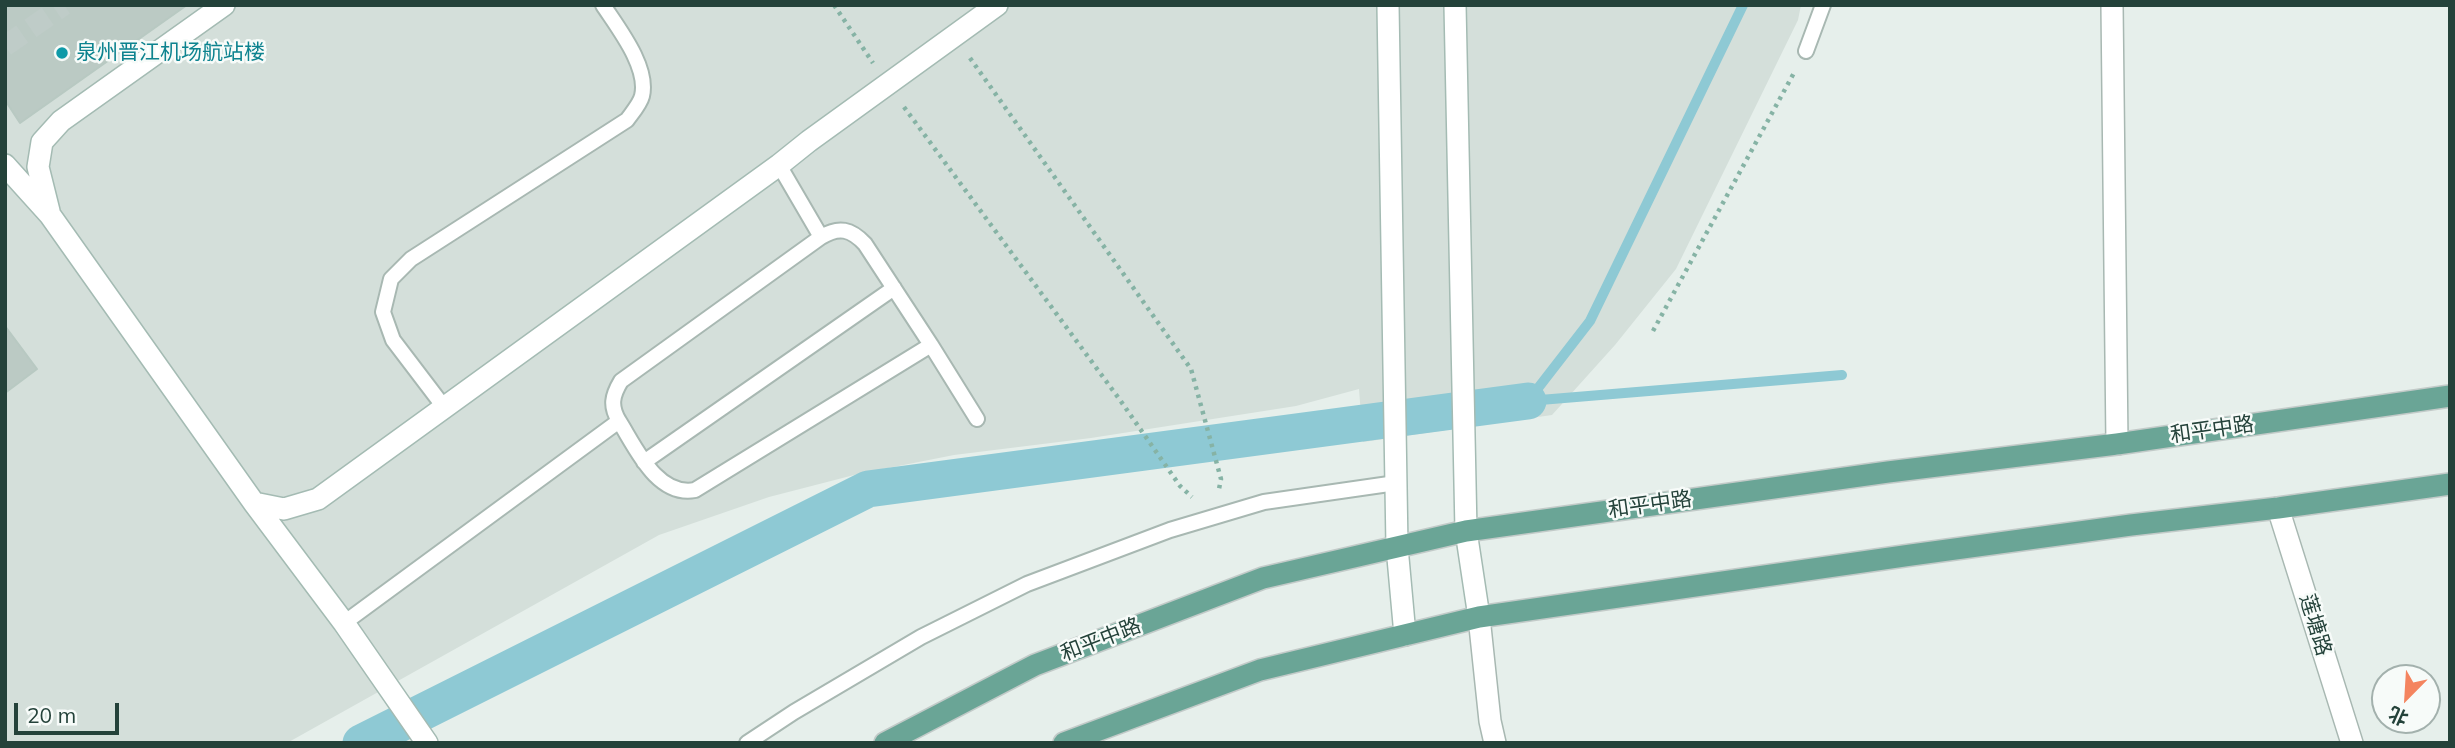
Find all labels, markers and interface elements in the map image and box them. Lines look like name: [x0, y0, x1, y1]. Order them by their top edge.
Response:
place label: 泉州晋江机场航站楼: [76, 40, 265, 66]
marker: 泉州晋江机场航站楼: [54, 45, 70, 61]
street label: 和平中路: [2169, 412, 2255, 448]
street label: 和平中路: [1607, 487, 1693, 523]
street label: 莲塘路: [2294, 591, 2336, 659]
street label: 和平中路: [1057, 613, 1145, 667]
north arrow: [2371, 664, 2441, 734]
scale bar: [18, 688, 122, 732]
text: 20 m: [27, 702, 76, 728]
text: 北: [2385, 702, 2412, 731]

